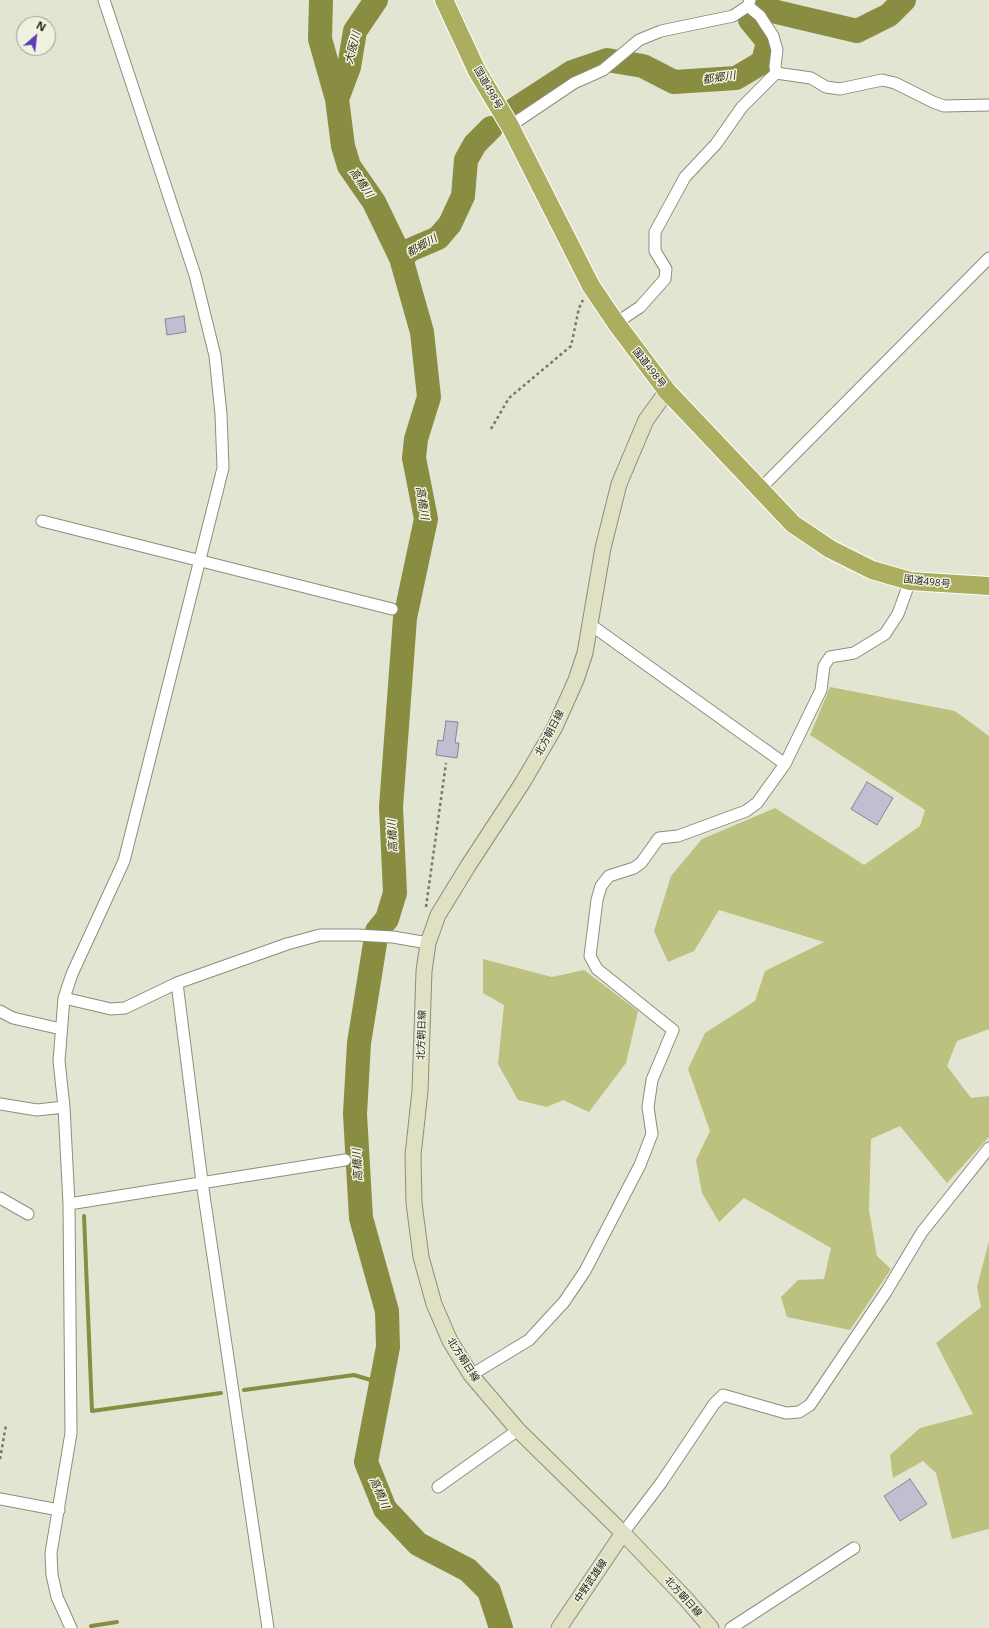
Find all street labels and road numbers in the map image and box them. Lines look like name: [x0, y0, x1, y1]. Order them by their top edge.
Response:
street label: 国道498号: [471, 65, 505, 111]
street label: 国道498号: [630, 346, 668, 390]
street label: 国道498号: [903, 573, 951, 591]
street label: 北方朝日線: [533, 708, 567, 758]
street label: 北方朝日線: [415, 1010, 429, 1060]
street label: 北方朝日線: [444, 1336, 482, 1384]
street label: 中野武雄線: [572, 1557, 610, 1605]
street label: 北方朝日線: [662, 1574, 704, 1620]

